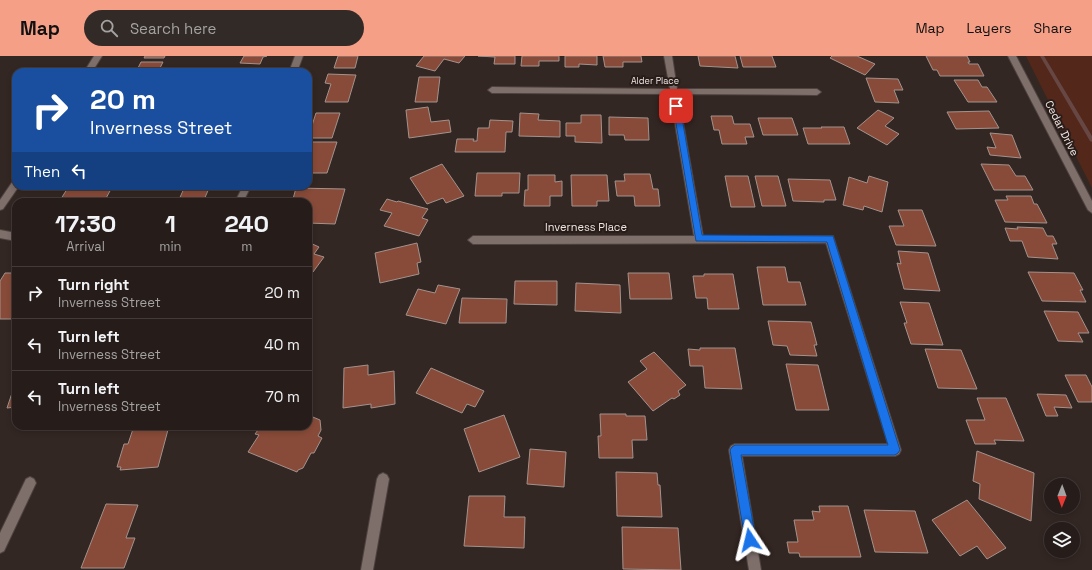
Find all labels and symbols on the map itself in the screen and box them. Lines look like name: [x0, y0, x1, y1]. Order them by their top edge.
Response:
street label: Alder Place: [631, 75, 679, 87]
pin: [659, 89, 693, 123]
street label: Cedar Drive: [1042, 98, 1082, 158]
street label: Inverness Place: [545, 220, 627, 234]
north arrow: [1044, 478, 1080, 514]
position arrow: [729, 519, 771, 561]

